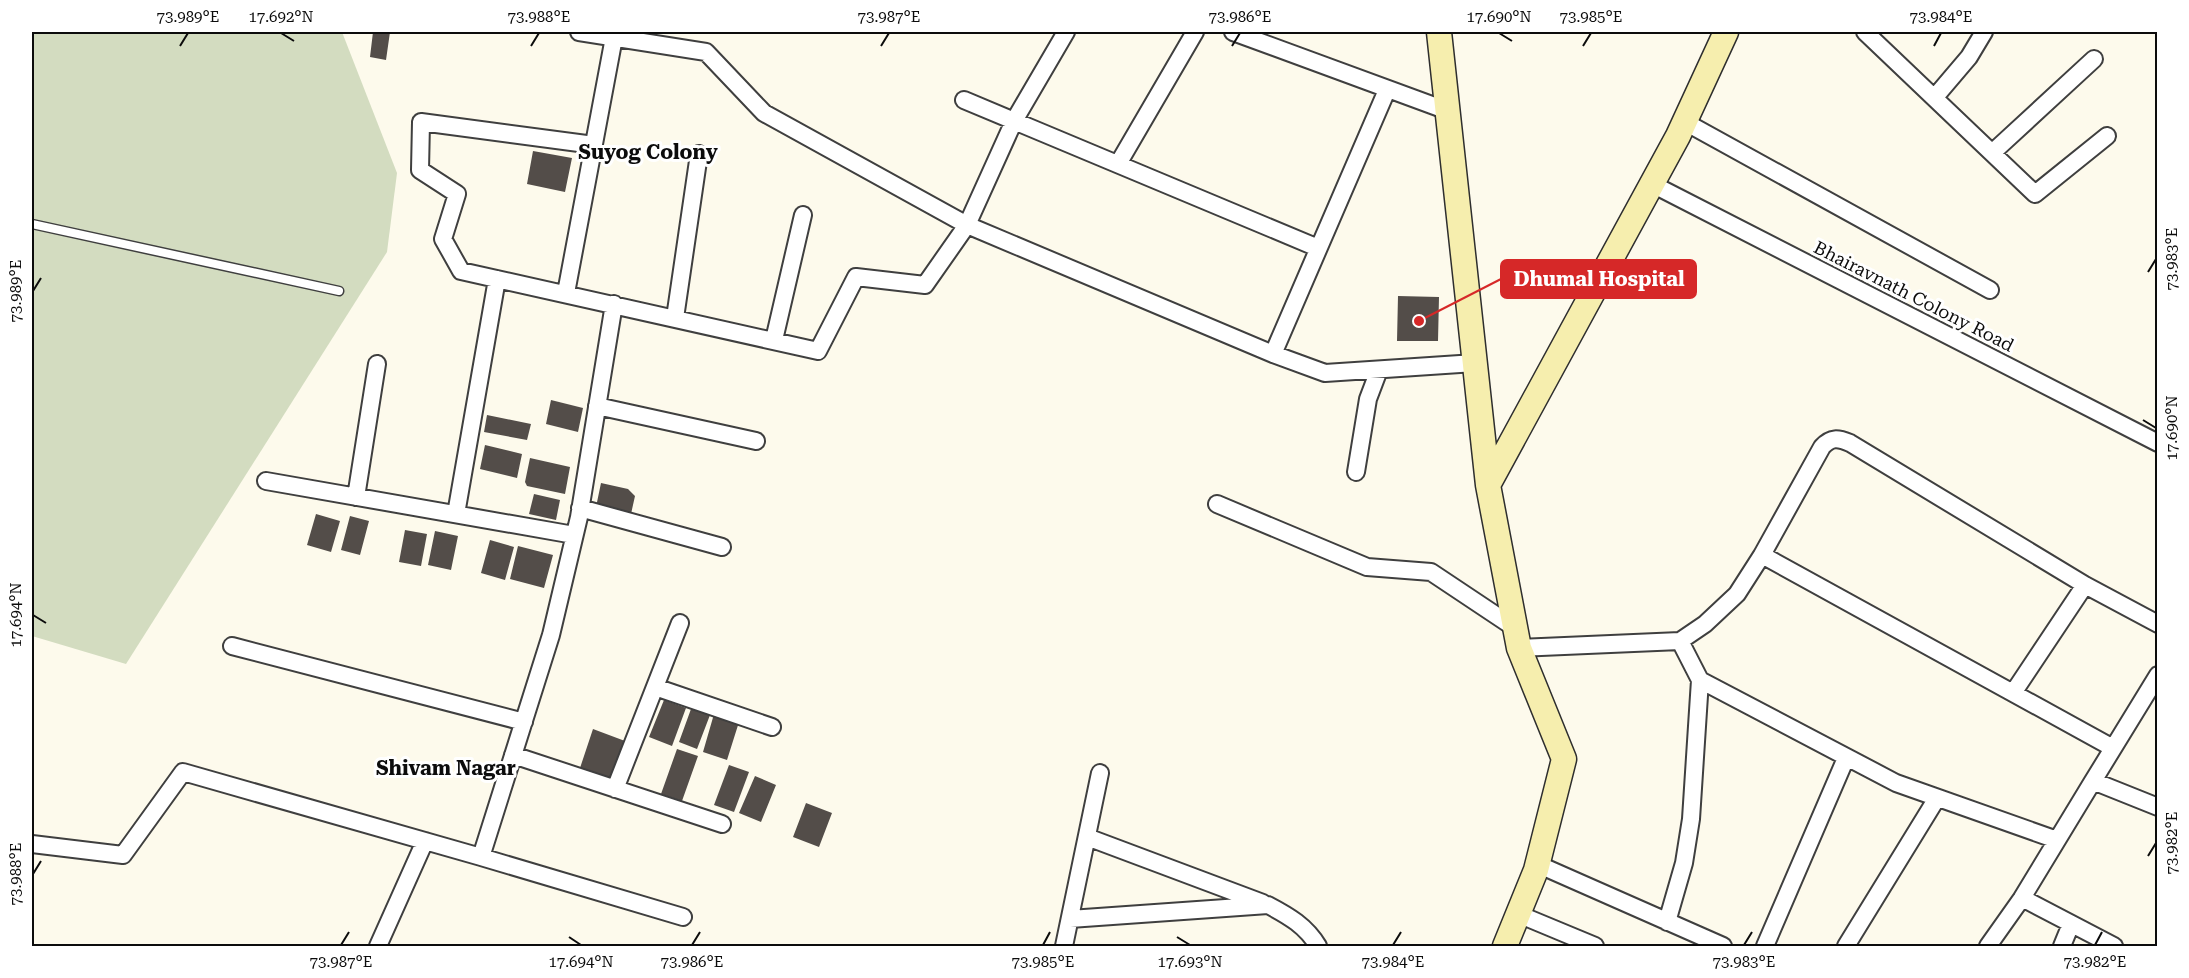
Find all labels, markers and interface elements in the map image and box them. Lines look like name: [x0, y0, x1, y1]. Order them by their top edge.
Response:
text: 73.989°E: [157, 8, 219, 26]
text: 17.692°N: [248, 8, 314, 26]
text: 73.988°E: [508, 8, 570, 26]
text: 73.987°E: [858, 8, 920, 26]
text: 73.986°E: [1209, 8, 1271, 26]
text: 17.690°N: [1466, 8, 1532, 26]
text: 73.985°E: [1560, 8, 1622, 26]
text: 73.984°E: [1910, 8, 1972, 26]
district label: Suyog Colony: [578, 140, 718, 164]
text: 73.983°E: [2163, 228, 2181, 290]
street label: Bhairavnath Colony Road: [1810, 236, 2018, 356]
text: 73.989°E: [7, 260, 25, 322]
callout: Dhumal Hospital: [1501, 260, 1696, 298]
text: Dhumal Hospital: [1513, 267, 1685, 291]
text: 17.690°N: [2163, 395, 2181, 461]
text: 17.694°N: [7, 582, 25, 648]
district label: Shivam Nagar: [376, 756, 516, 780]
text: 73.982°E: [2163, 812, 2181, 874]
text: 73.988°E: [7, 843, 25, 905]
text: 73.987°E: [310, 953, 372, 971]
text: 17.694°N: [548, 953, 614, 971]
text: 73.986°E: [661, 953, 723, 971]
text: 73.985°E: [1012, 953, 1074, 971]
text: 17.693°N: [1157, 953, 1223, 971]
text: 73.984°E: [1362, 953, 1424, 971]
text: 73.983°E: [1713, 953, 1775, 971]
text: 73.982°E: [2064, 953, 2126, 971]

